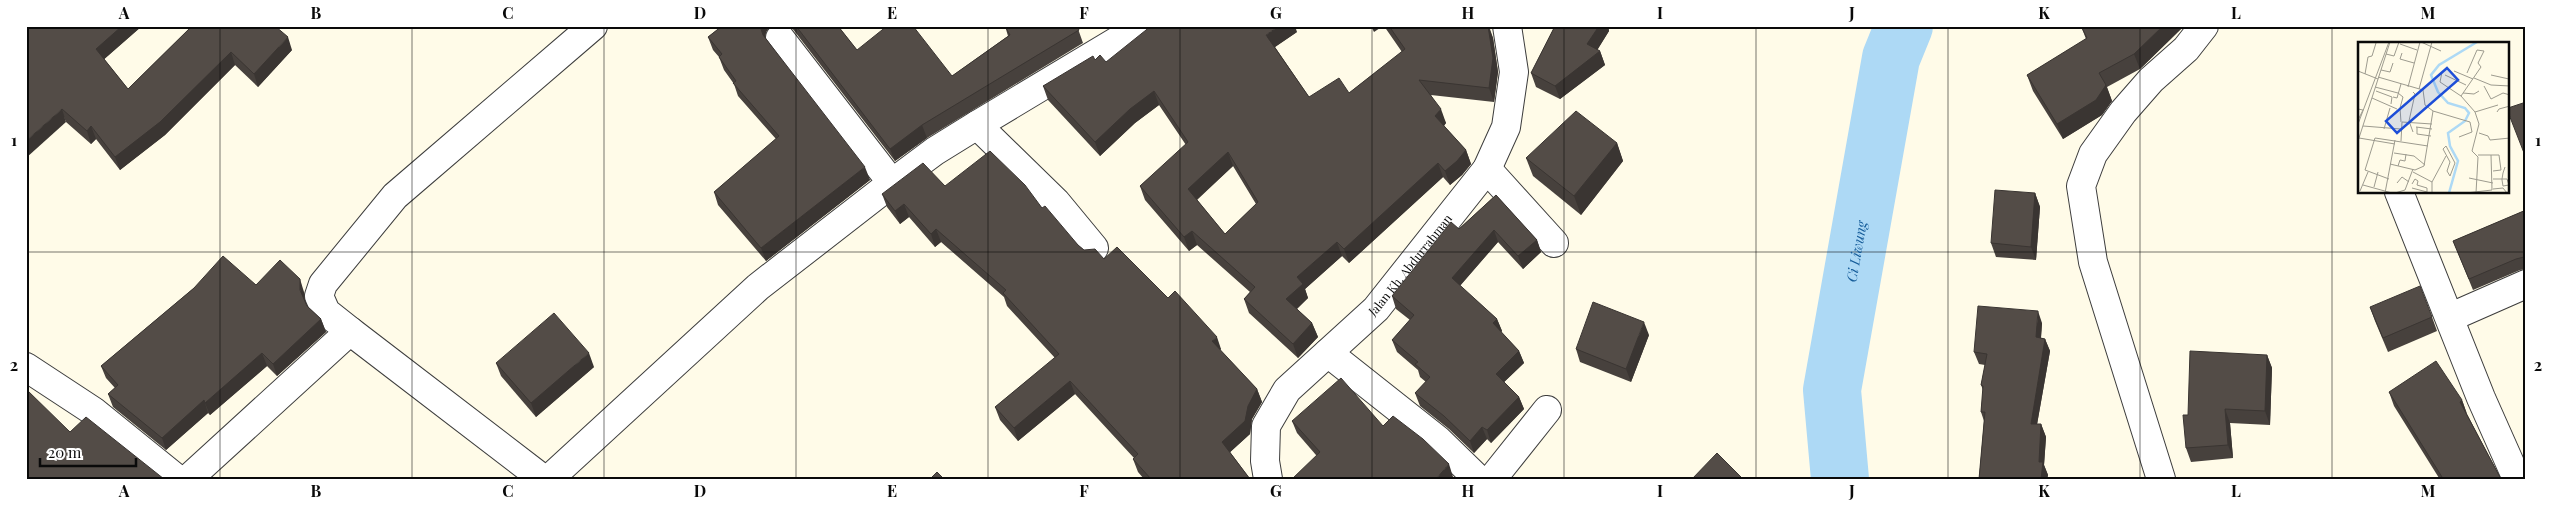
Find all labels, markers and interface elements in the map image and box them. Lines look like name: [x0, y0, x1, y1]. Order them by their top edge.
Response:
text: A: [118, 2, 130, 23]
text: B: [311, 2, 322, 23]
text: C: [502, 2, 514, 23]
text: D: [694, 2, 706, 23]
text: E: [887, 2, 897, 23]
text: F: [1079, 2, 1089, 23]
text: G: [1270, 2, 1282, 23]
text: H: [1462, 2, 1475, 23]
text: I: [1657, 2, 1663, 23]
text: J: [1848, 2, 1855, 23]
text: K: [2038, 2, 2050, 23]
text: L: [2231, 2, 2241, 23]
text: M: [2421, 2, 2436, 23]
inset map: [2358, 42, 2510, 194]
text: 1: [11, 129, 17, 150]
text: 1: [2535, 129, 2541, 150]
street label: Jalan Kh. Abdurrahman: [1364, 211, 1455, 320]
water label: Ci Liwung: [1841, 218, 1871, 283]
text: 2: [10, 354, 18, 375]
text: 2: [2534, 354, 2542, 375]
scale bar: [40, 435, 136, 467]
text: 20 m: [48, 442, 82, 462]
text: A: [118, 480, 130, 501]
text: B: [311, 480, 322, 501]
text: C: [502, 480, 514, 501]
text: D: [694, 480, 706, 501]
text: E: [887, 480, 897, 501]
text: F: [1079, 480, 1089, 501]
text: G: [1270, 480, 1282, 501]
text: H: [1462, 480, 1475, 501]
text: I: [1657, 480, 1663, 501]
text: J: [1848, 480, 1855, 501]
text: K: [2038, 480, 2050, 501]
text: L: [2231, 480, 2241, 501]
text: M: [2421, 480, 2436, 501]

